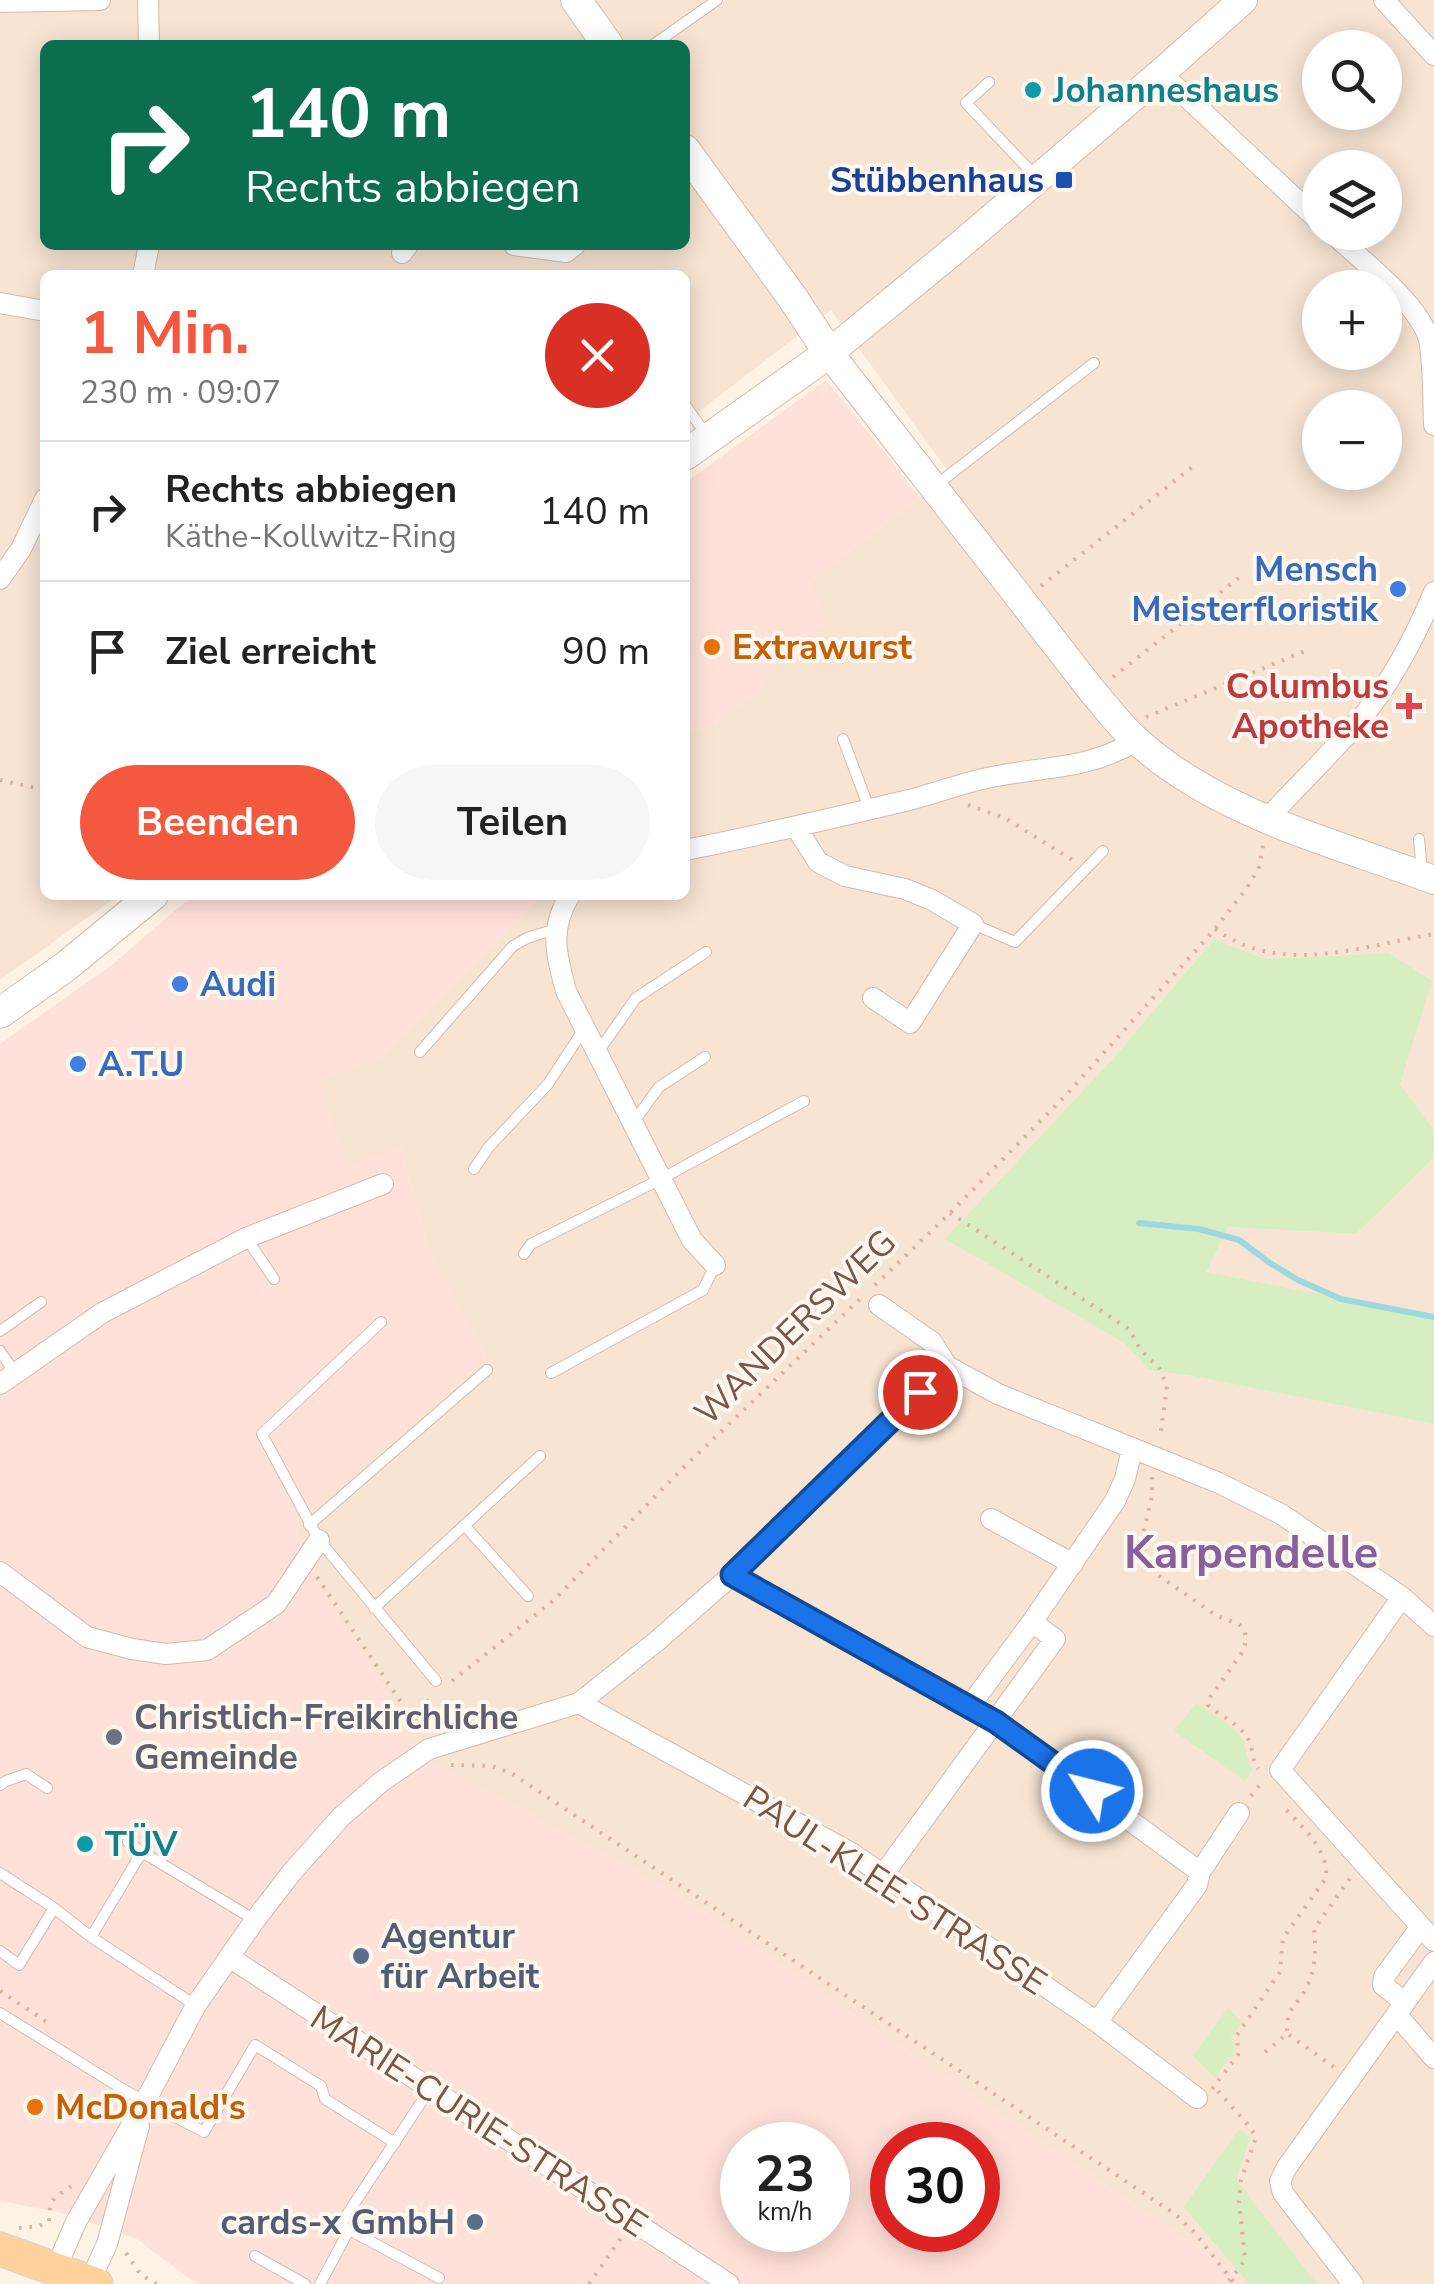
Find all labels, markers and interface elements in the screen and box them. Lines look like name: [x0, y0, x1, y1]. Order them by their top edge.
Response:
map controls: [1302, 30, 1402, 490]
button: search: [1302, 30, 1402, 130]
text: 140 m: [245, 66, 451, 162]
place label: Johanneshaus: [1052, 67, 1279, 114]
marker: Johanneshaus: [1022, 79, 1044, 101]
icon: right: [80, 80, 210, 210]
button: layers: [1302, 150, 1402, 250]
text: Rechts abbiegen: [245, 157, 580, 218]
place label: Stübbenhaus: [830, 157, 1044, 204]
marker: Stübbenhaus: [1053, 169, 1075, 191]
button: +: [1302, 270, 1402, 370]
text: 1 Min.: [80, 292, 250, 374]
button: close: [545, 303, 650, 408]
text: 230 m · 09:07: [80, 371, 281, 414]
button: −: [1302, 390, 1402, 490]
text: Rechts abbiegen: [165, 464, 457, 515]
icon: right: [80, 484, 135, 539]
text: 140 m: [539, 486, 650, 537]
text: Käthe-Kollwitz-Ring: [165, 515, 457, 558]
place label: Mensch Meisterfloristik: [1131, 546, 1379, 633]
marker: Mensch Meisterfloristik: [1387, 578, 1409, 600]
icon: arrive: [80, 624, 135, 679]
place label: Extrawurst: [732, 624, 913, 671]
text: Ziel erreicht: [165, 626, 376, 677]
text: 90 m: [562, 626, 650, 677]
marker: Extrawurst: [701, 636, 723, 658]
place label: Columbus Apotheke: [1226, 663, 1389, 750]
marker: Columbus Apotheke: [1398, 695, 1420, 717]
button: Beenden: [80, 765, 355, 880]
button: Teilen: [375, 765, 650, 880]
place label: Audi: [200, 961, 276, 1008]
marker: Audi: [169, 973, 191, 995]
place label: A.T.U: [98, 1041, 184, 1088]
marker: A.T.U: [67, 1053, 89, 1075]
street label: WANDERSWEG: [684, 1219, 906, 1436]
pin: [878, 1350, 963, 1435]
icon: arrive: [893, 1365, 948, 1420]
district label: Karpendelle: [1124, 1523, 1378, 1584]
place label: Christlich-Freikirchliche Gemeinde: [134, 1694, 518, 1781]
marker: Christlich-Freikirchliche Gemeinde: [103, 1726, 125, 1748]
position arrow: [1040, 1739, 1144, 1843]
street label: PAUL-KLEE-STRASSE: [734, 1775, 1055, 2006]
place label: TÜV: [105, 1821, 179, 1868]
marker: TÜV: [74, 1833, 96, 1855]
place label: Agentur für Arbeit: [381, 1913, 540, 2000]
marker: Agentur für Arbeit: [350, 1945, 372, 1967]
street label: MARIE-CURIE-STRASSE: [301, 1995, 656, 2248]
place label: McDonald's: [55, 2084, 246, 2131]
marker: McDonald's: [24, 2096, 46, 2118]
speed limit sign: 30: [870, 2122, 1000, 2252]
text: 23: [755, 2140, 815, 2209]
text: km/h: [757, 2195, 813, 2229]
place label: cards-x GmbH: [221, 2199, 455, 2246]
marker: cards-x GmbH: [464, 2211, 486, 2233]

